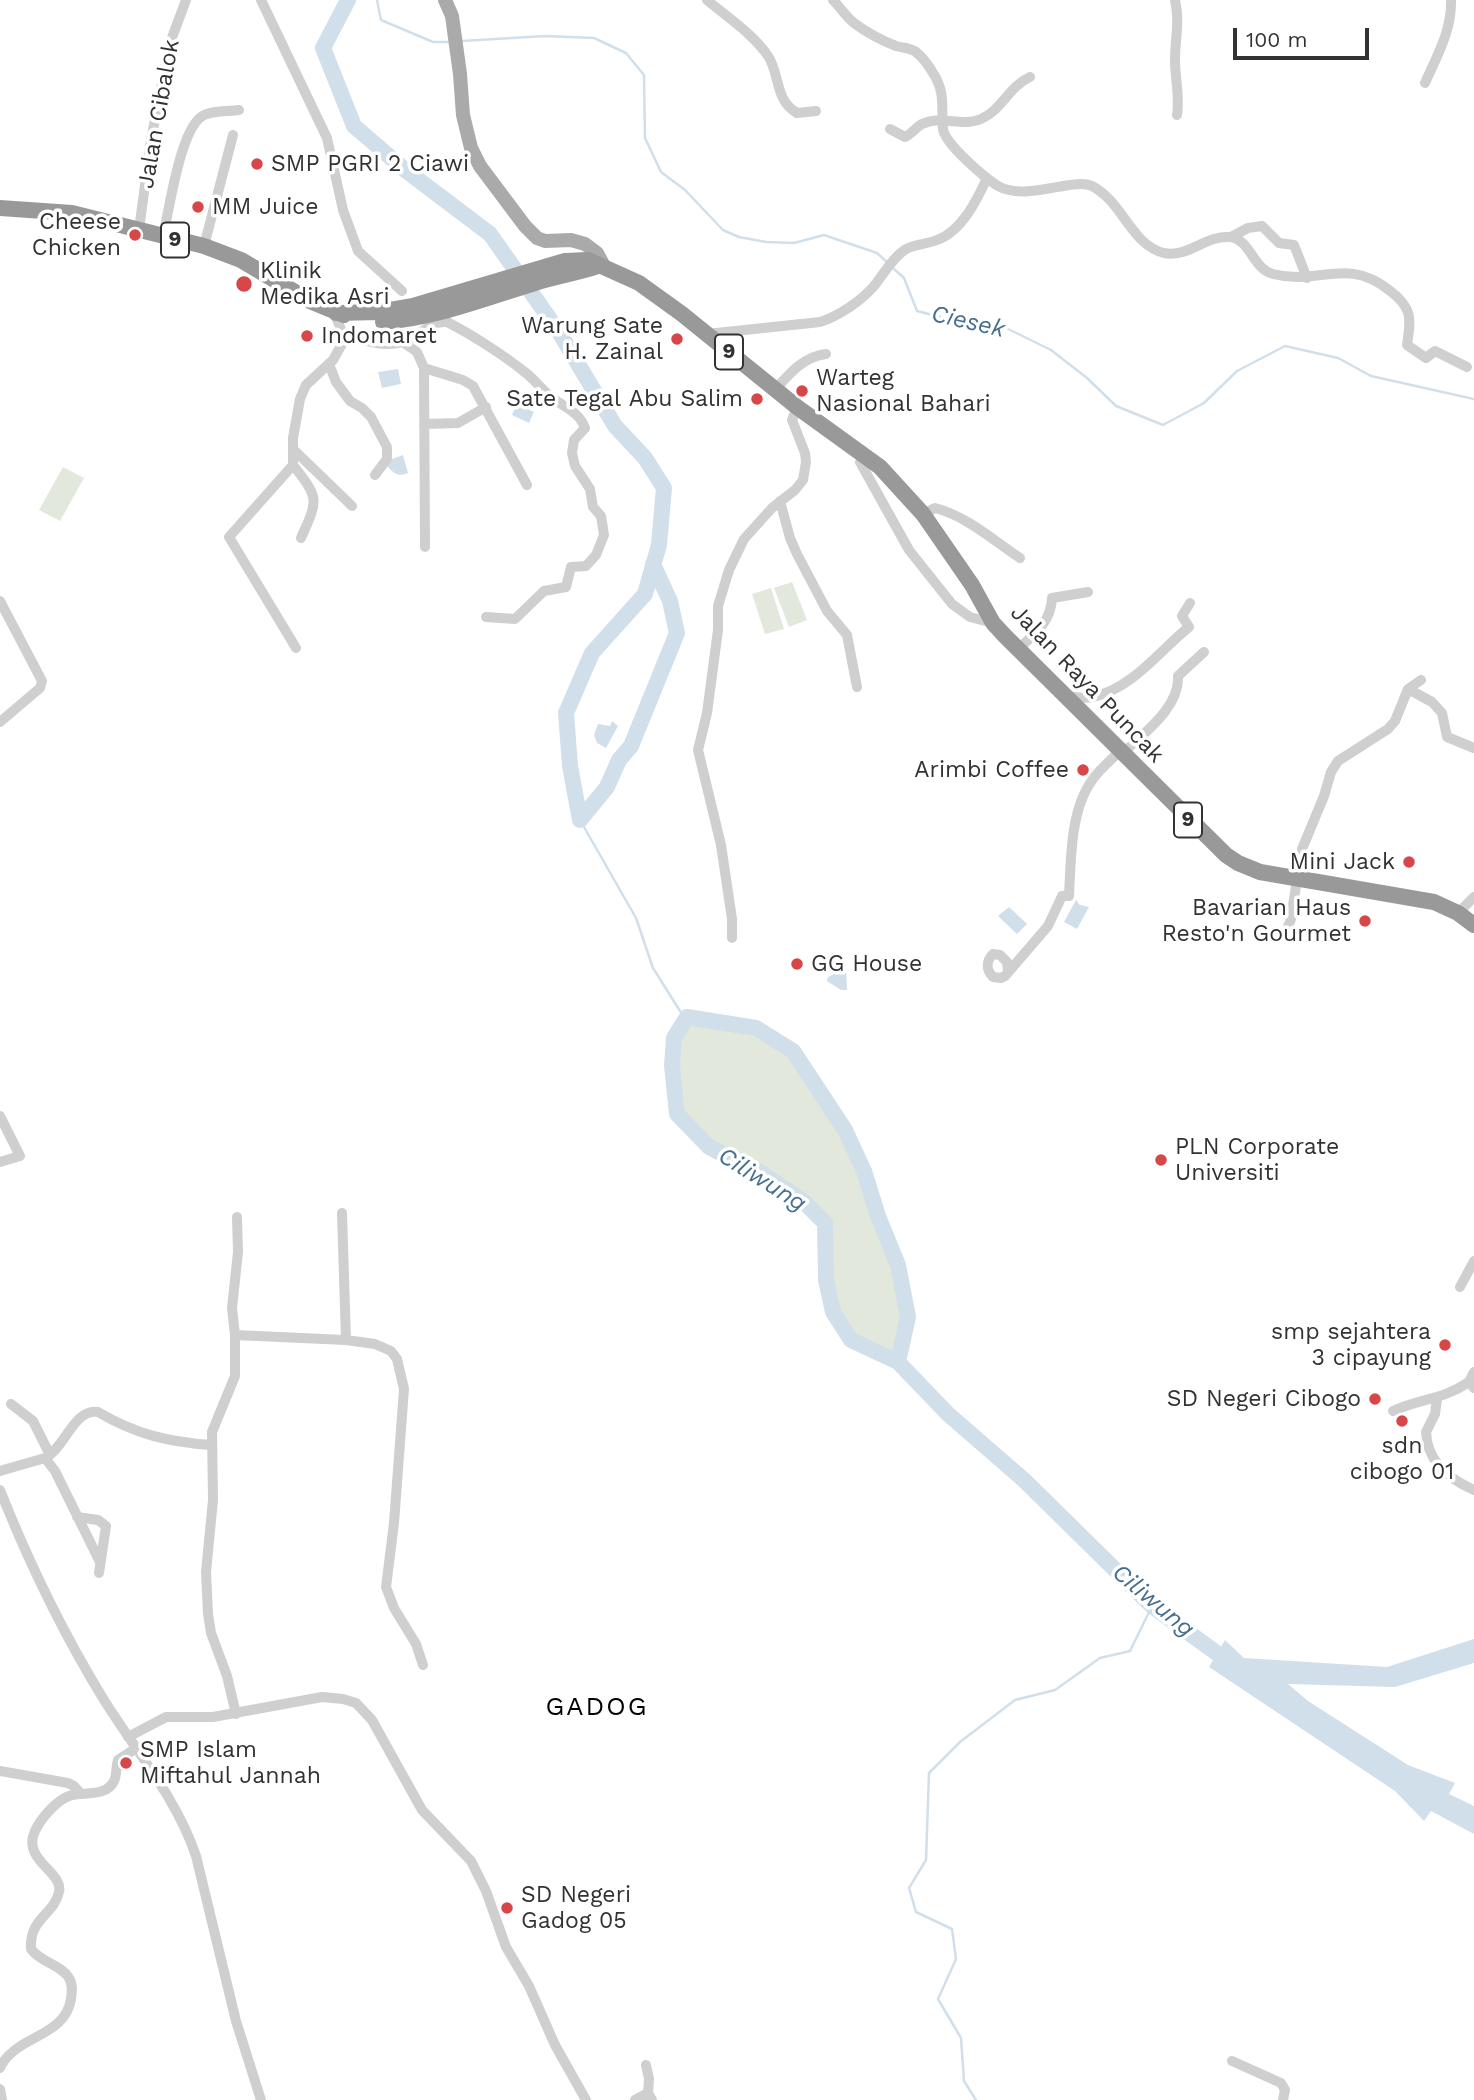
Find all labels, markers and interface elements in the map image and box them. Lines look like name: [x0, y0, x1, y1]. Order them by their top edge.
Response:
scale bar: [1236, 14, 1372, 58]
text: 100 m: [1246, 27, 1308, 52]
street label: Jalan Cibalok: [132, 37, 186, 191]
place label: SMP PGRI 2 Ciawi: [271, 150, 469, 178]
marker: SMP PGRI 2 Ciawi: [249, 156, 265, 172]
place label: MM Juice: [212, 193, 318, 221]
marker: MM Juice: [190, 199, 206, 215]
place label: Cheese Chicken: [32, 208, 121, 262]
road number: 9: [161, 222, 189, 258]
marker: Cheese Chicken: [127, 227, 143, 243]
place label: Klinik Medika Asri: [260, 257, 390, 311]
marker: Klinik Medika Asri: [234, 274, 254, 294]
water label: Ciesek: [928, 300, 1008, 344]
place label: Warung Sate H. Zainal: [521, 312, 663, 366]
place label: Indomaret: [321, 322, 437, 350]
marker: Indomaret: [299, 328, 315, 344]
marker: Warung Sate H. Zainal: [669, 331, 685, 347]
road number: 9: [715, 334, 743, 370]
place label: Warteg Nasional Bahari: [816, 364, 991, 418]
marker: Warteg Nasional Bahari: [794, 383, 810, 399]
place label: Sate Tegal Abu Salim: [506, 385, 743, 413]
marker: Sate Tegal Abu Salim: [749, 391, 765, 407]
street label: Jalan Raya Puncak: [1004, 599, 1170, 769]
place label: Arimbi Coffee: [914, 756, 1069, 784]
marker: Arimbi Coffee: [1075, 762, 1091, 778]
road number: 9: [1174, 802, 1202, 838]
place label: Mini Jack: [1289, 848, 1395, 876]
marker: Mini Jack: [1401, 854, 1417, 870]
place label: Bavarian Haus Resto'n Gourmet: [1162, 894, 1351, 948]
marker: Bavarian Haus Resto'n Gourmet: [1357, 913, 1373, 929]
place label: GG House: [811, 950, 922, 978]
marker: GG House: [789, 956, 805, 972]
place label: PLN Corporate Universiti: [1175, 1133, 1339, 1187]
water label: Ciliwung: [713, 1142, 811, 1218]
marker: PLN Corporate Universiti: [1153, 1152, 1169, 1168]
place label: smp sejahtera 3 cipayung: [1271, 1318, 1431, 1372]
marker: smp sejahtera 3 cipayung: [1437, 1337, 1453, 1353]
place label: SD Negeri Cibogo: [1167, 1385, 1361, 1413]
marker: SD Negeri Cibogo: [1367, 1391, 1383, 1407]
marker: sdn cibogo 01: [1394, 1413, 1410, 1429]
place label: sdn cibogo 01: [1350, 1432, 1454, 1486]
water label: Ciliwung: [1106, 1558, 1200, 1644]
district label: GADOG: [546, 1691, 648, 1723]
place label: SMP Islam Miftahul Jannah: [140, 1736, 321, 1790]
marker: SMP Islam Miftahul Jannah: [118, 1755, 134, 1771]
place label: SD Negeri Gadog 05: [521, 1881, 631, 1935]
marker: SD Negeri Gadog 05: [499, 1900, 515, 1916]

